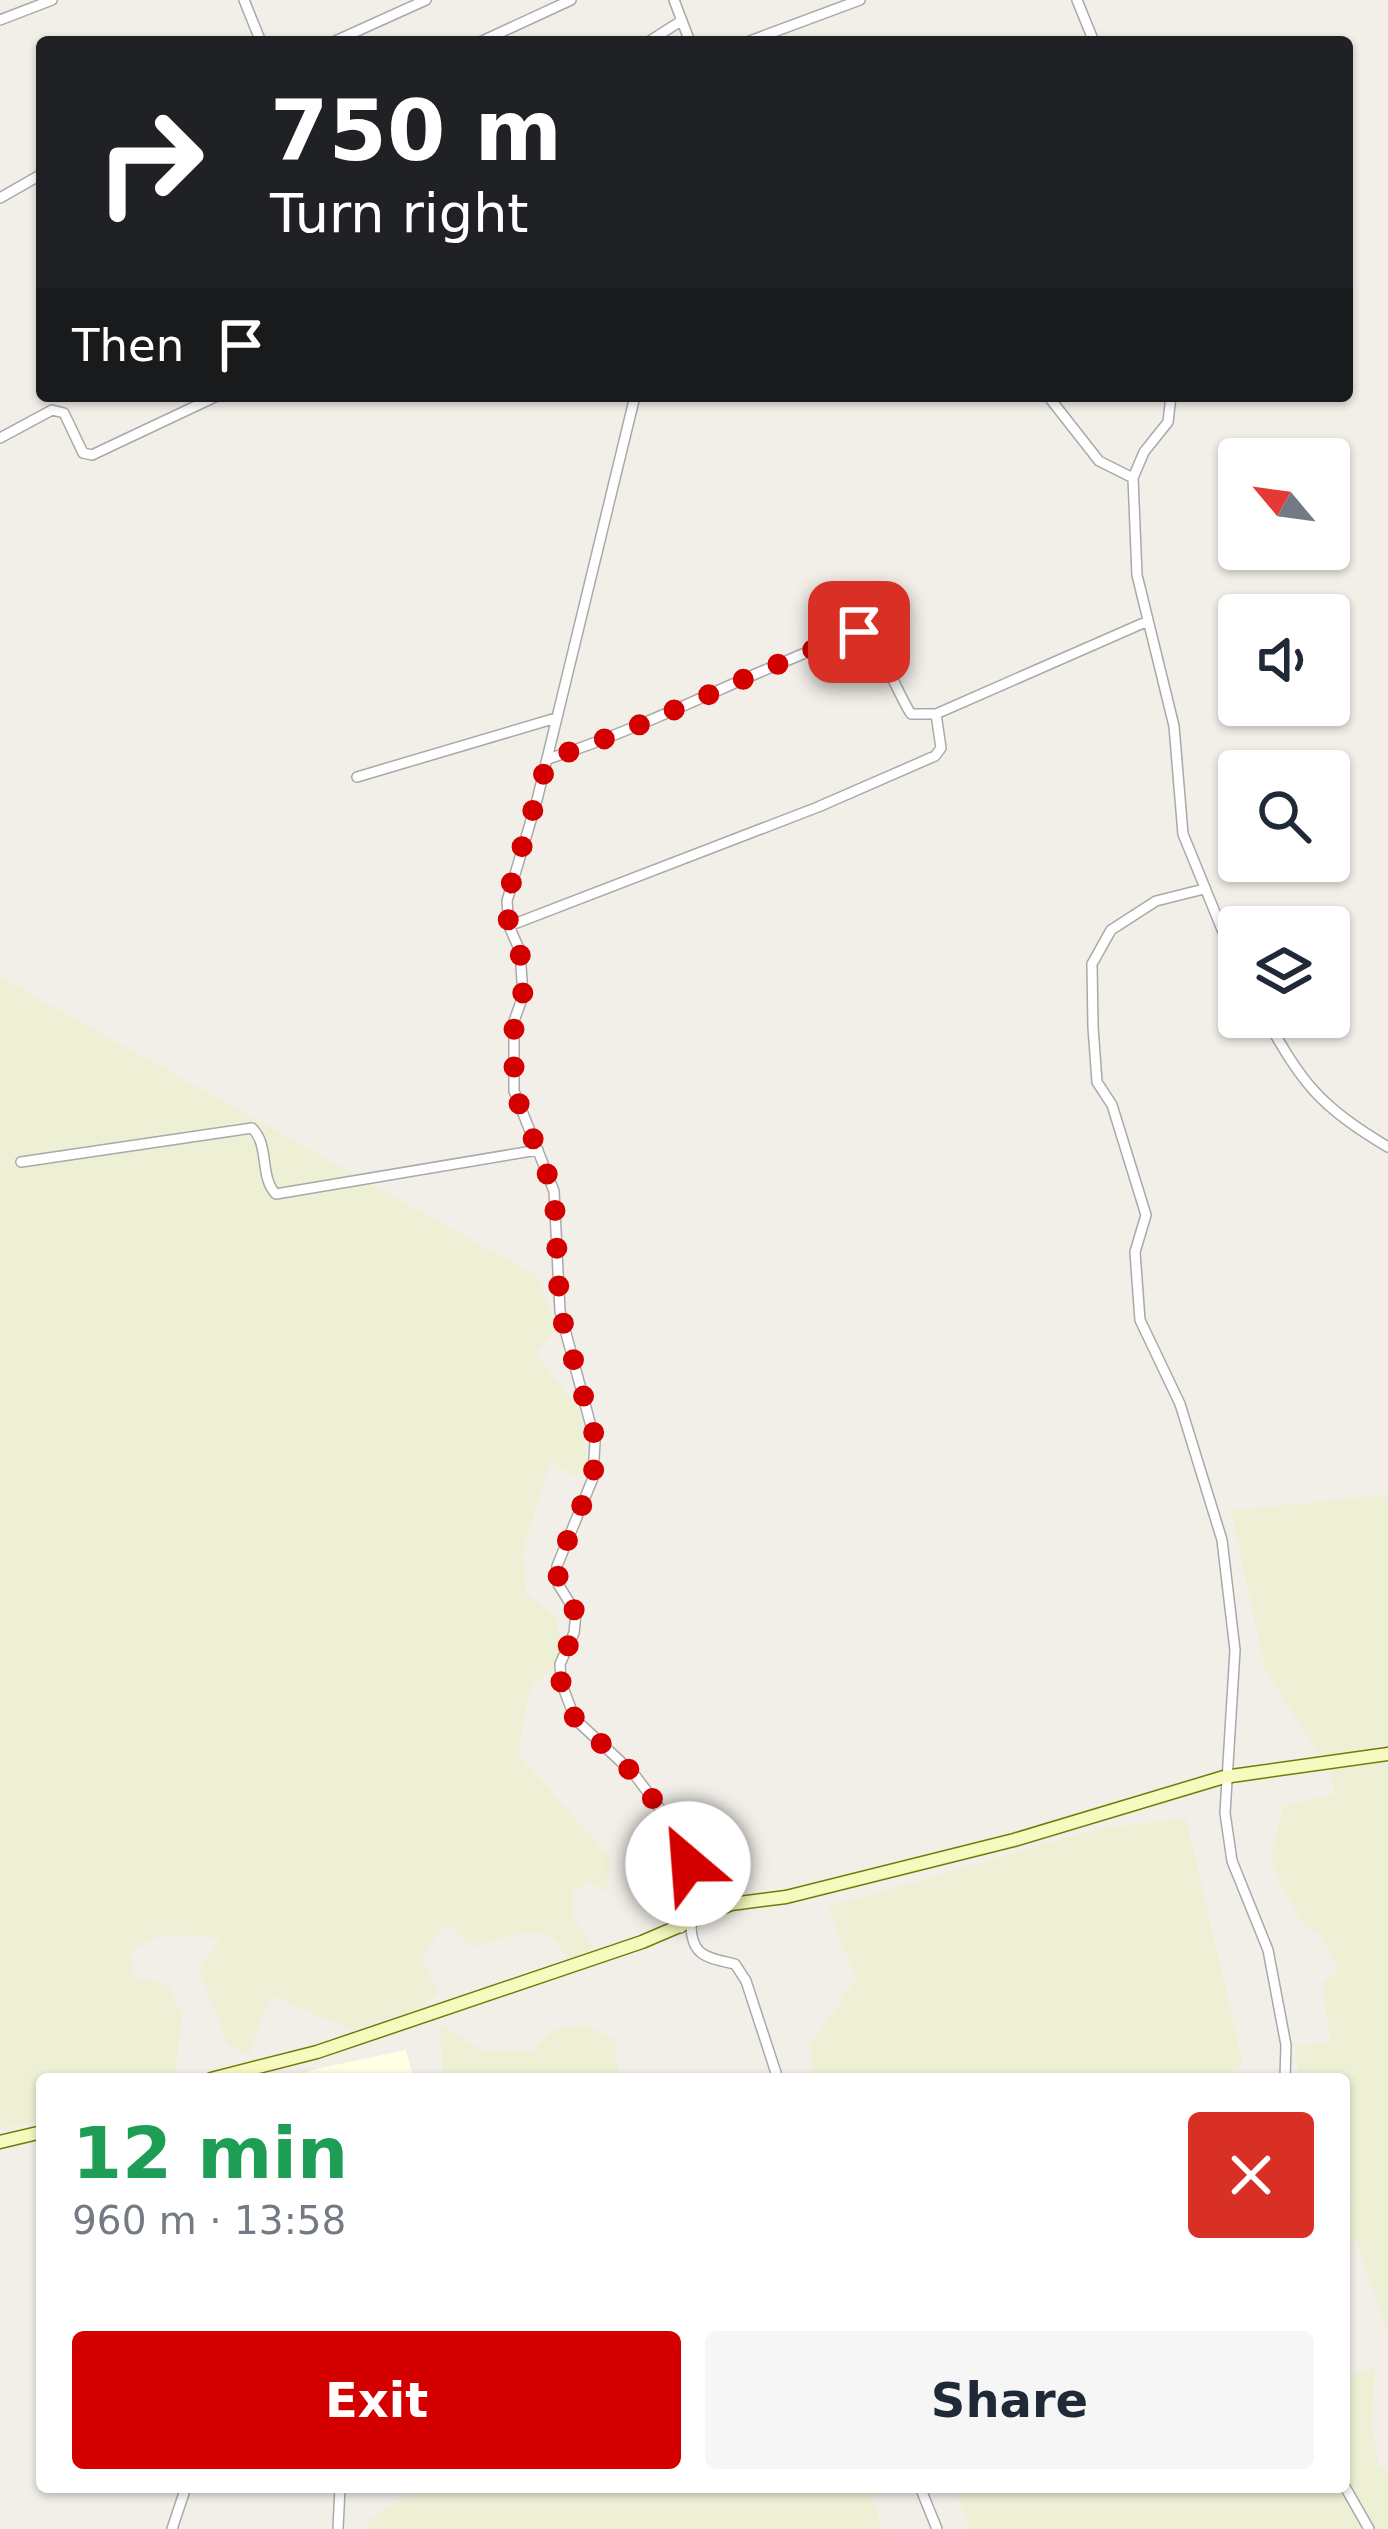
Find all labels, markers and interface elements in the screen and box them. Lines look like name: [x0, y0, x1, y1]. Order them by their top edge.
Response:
text: 750 m: [270, 82, 562, 180]
icon: right: [72, 84, 228, 240]
text: Turn right: [270, 182, 529, 245]
icon: arrive: [208, 312, 274, 378]
text: Then: [72, 319, 184, 372]
north arrow: [1218, 438, 1350, 570]
map controls: [1218, 438, 1350, 1038]
pin: [808, 581, 910, 683]
button: sound: [1218, 594, 1350, 726]
icon: arrive: [826, 599, 892, 665]
button: search: [1218, 750, 1350, 882]
button: layers: [1218, 906, 1350, 1038]
position arrow: [625, 1801, 751, 1927]
text: 12 min: [72, 2111, 348, 2195]
button: close: [1188, 2112, 1314, 2238]
text: 960 m · 13:58: [72, 2198, 346, 2243]
button: Exit: [72, 2331, 681, 2469]
button: Share: [705, 2331, 1314, 2469]

